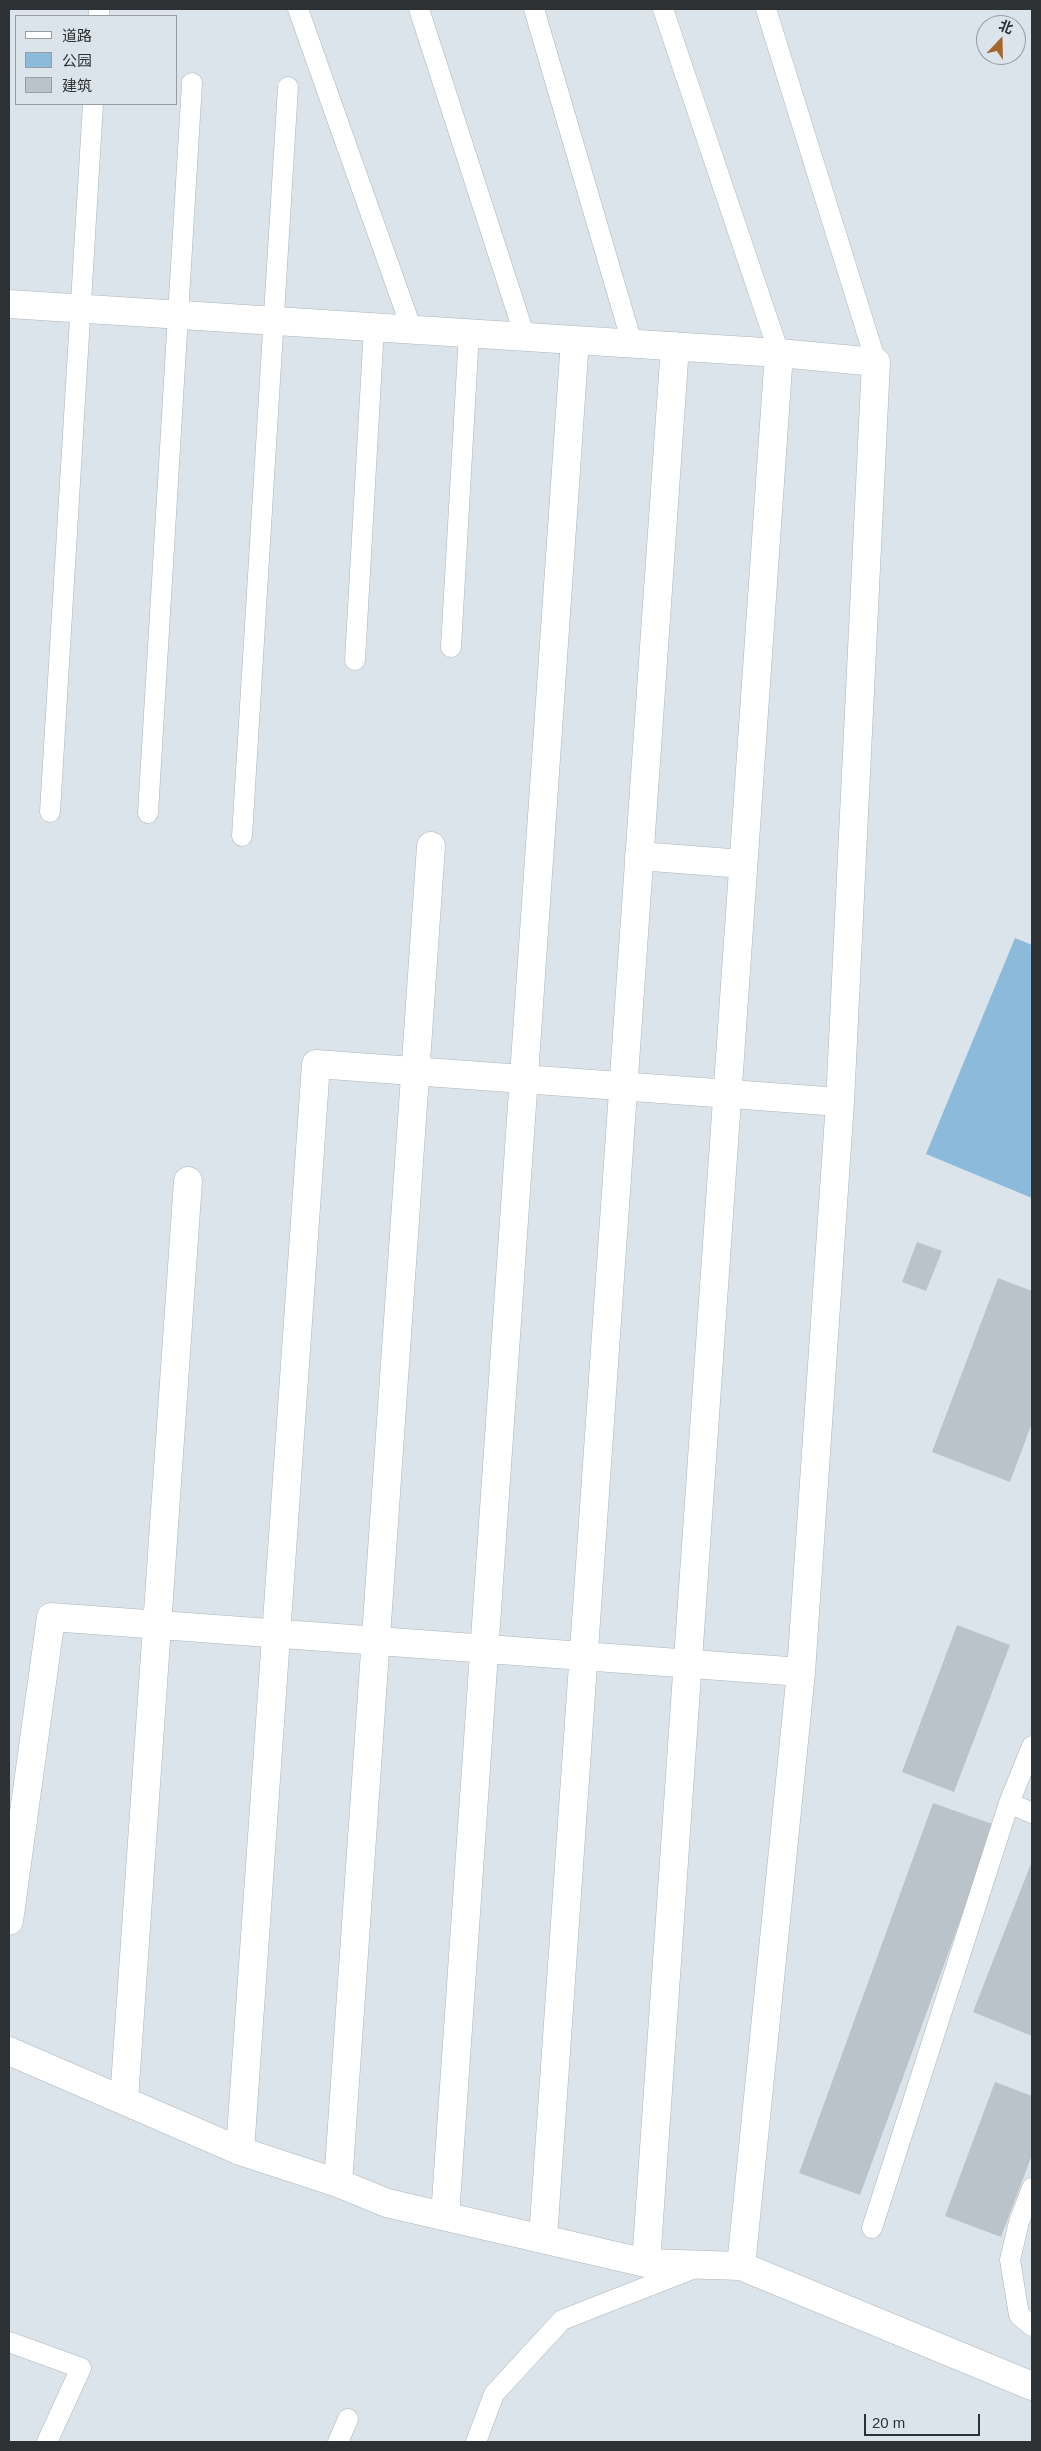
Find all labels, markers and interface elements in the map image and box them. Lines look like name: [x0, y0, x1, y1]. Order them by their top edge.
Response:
legend: [15, 15, 178, 105]
north arrow: [976, 15, 1026, 65]
text: 北: [997, 17, 1015, 37]
text: 道路: [62, 27, 92, 44]
text: 公园: [62, 52, 92, 69]
text: 建筑: [62, 77, 92, 94]
scale bar: [866, 2404, 982, 2436]
text: 20 m: [872, 2414, 905, 2431]

